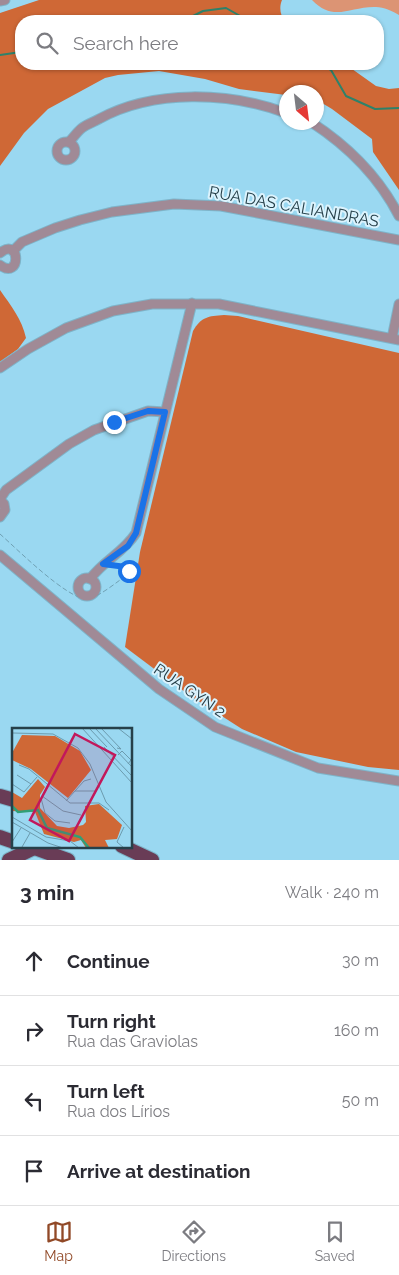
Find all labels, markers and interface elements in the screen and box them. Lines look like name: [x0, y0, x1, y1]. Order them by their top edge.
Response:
search box: [15, 15, 384, 70]
icon: search: [33, 29, 61, 57]
text: Search here: [73, 32, 179, 54]
north arrow: [279, 85, 324, 130]
street label: RUA DAS CALIANDRAS: [207, 182, 381, 231]
route end: [103, 411, 126, 434]
route start: [118, 560, 141, 583]
street label: RUA GYN 2: [150, 659, 229, 721]
inset map: [12, 728, 132, 848]
text: 3 min: [20, 880, 74, 905]
text: Walk · 240 m: [285, 883, 379, 902]
icon: ahead: [20, 947, 48, 975]
text: Continue: [67, 950, 150, 972]
text: 30 m: [342, 951, 379, 970]
text: Turn right: [67, 1010, 156, 1032]
icon: right: [20, 1017, 48, 1045]
text: 160 m: [334, 1021, 379, 1040]
text: Rua das Graviolas: [67, 1032, 198, 1051]
text: Turn left: [67, 1080, 144, 1102]
icon: left: [20, 1087, 48, 1115]
text: 50 m: [342, 1091, 379, 1110]
text: Rua dos Lírios: [67, 1102, 170, 1121]
icon: arrive: [20, 1157, 48, 1185]
text: Arrive at destination: [67, 1160, 251, 1182]
tab: Map: [44, 1218, 73, 1264]
tab: Directions: [161, 1218, 226, 1264]
tab: Saved: [315, 1218, 355, 1264]

